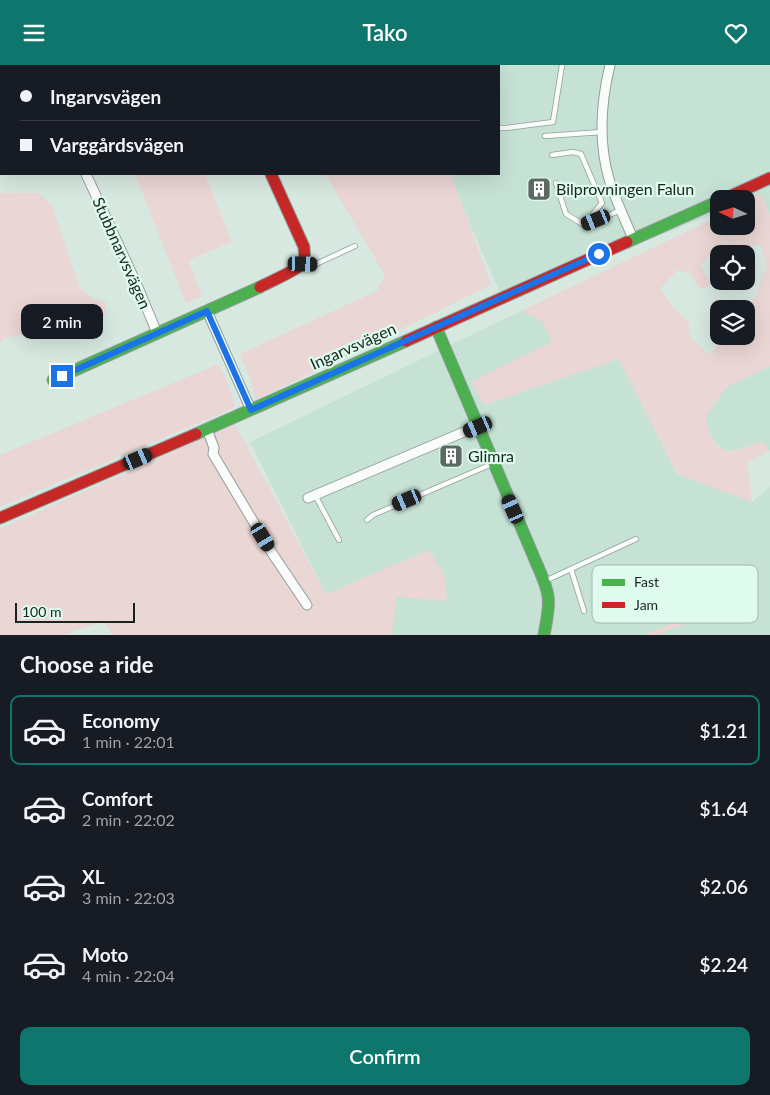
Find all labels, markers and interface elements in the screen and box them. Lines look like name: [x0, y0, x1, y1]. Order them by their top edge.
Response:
icon: menu: [20, 19, 48, 47]
text: Tako: [362, 19, 408, 46]
icon: heart: [722, 19, 750, 47]
text: Ingarvsvägen: [50, 85, 161, 108]
text: Varggårdsvägen: [50, 133, 184, 156]
building icon: Bilprovningen Falun: [526, 176, 552, 202]
place label: Bilprovningen Falun: [556, 179, 694, 198]
north arrow: [710, 190, 755, 235]
map controls: [710, 190, 755, 345]
street label: Stubbnarvsvägen: [89, 194, 156, 312]
car: [579, 207, 612, 233]
route start: [588, 243, 610, 265]
button: locate: [710, 245, 755, 290]
car: [287, 256, 318, 272]
button: layers: [710, 300, 755, 345]
callout: 2 min: [21, 303, 103, 339]
text: 2 min: [42, 312, 82, 331]
street label: Ingarvsvägen: [307, 318, 399, 373]
route end: [51, 365, 73, 387]
car: [461, 414, 494, 440]
building icon: Glimra: [438, 443, 464, 469]
car: [121, 446, 154, 472]
place label: Glimra: [468, 446, 514, 465]
car: [390, 487, 423, 513]
car: [500, 492, 525, 526]
car: [248, 520, 277, 554]
legend: [592, 565, 758, 623]
text: Fast: [634, 573, 659, 590]
text: Jam: [634, 596, 658, 613]
scale bar: [15, 600, 135, 623]
text: 100 m: [22, 603, 61, 620]
text: Choose a ride: [20, 651, 154, 678]
icon: car: [22, 708, 67, 753]
text: Economy: [82, 709, 160, 732]
text: $1.21: [699, 719, 748, 742]
text: 1 min · 22:01: [82, 732, 175, 751]
icon: car: [22, 786, 67, 831]
text: Comfort: [82, 787, 153, 810]
text: $1.64: [699, 797, 748, 820]
text: 2 min · 22:02: [82, 810, 175, 829]
icon: car: [22, 864, 67, 909]
text: XL: [82, 865, 105, 888]
text: $2.06: [699, 875, 748, 898]
text: 3 min · 22:03: [82, 888, 175, 907]
icon: car: [22, 942, 67, 987]
text: Moto: [82, 943, 128, 966]
text: $2.24: [699, 953, 748, 976]
text: 4 min · 22:04: [82, 966, 175, 985]
button: Confirm: [20, 1027, 750, 1085]

